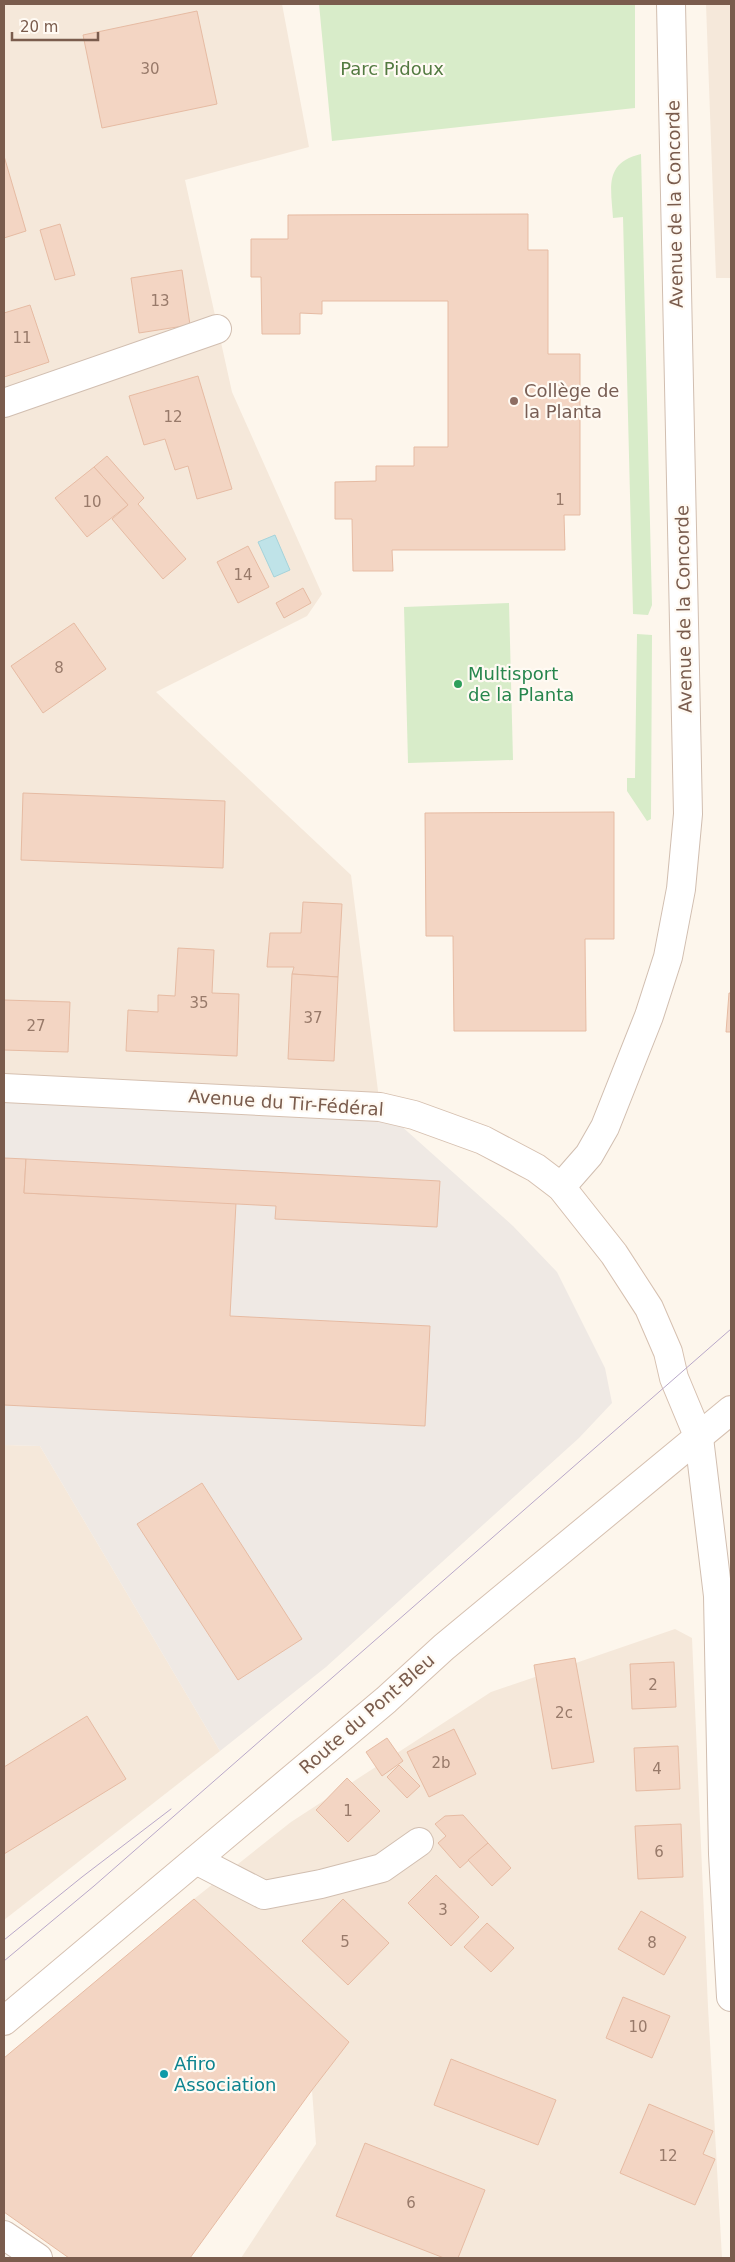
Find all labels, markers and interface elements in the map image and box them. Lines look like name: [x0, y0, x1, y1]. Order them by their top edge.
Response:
scale bar: [12, 10, 99, 42]
text: 20 m: [20, 18, 58, 36]
park label: Parc Pidoux: [340, 58, 444, 79]
house number: 30: [140, 60, 160, 78]
street label: Avenue de la Concorde: [662, 100, 687, 308]
house number: 13: [150, 292, 170, 310]
house number: 11: [12, 329, 32, 347]
place label: Collège de la Planta: [524, 380, 619, 422]
marker: Collège de la Planta: [508, 395, 520, 407]
house number: 12: [163, 408, 183, 426]
house number: 1: [555, 491, 565, 509]
house number: 10: [82, 493, 102, 511]
street label: Avenue de la Concorde: [671, 505, 696, 713]
house number: 14: [233, 566, 253, 584]
house number: 8: [54, 659, 64, 677]
place label: Multisport de la Planta: [468, 663, 574, 705]
marker: Multisport de la Planta: [452, 678, 464, 690]
house number: 35: [189, 994, 209, 1012]
house number: 37: [303, 1009, 323, 1027]
house number: 27: [26, 1017, 46, 1035]
street label: Avenue du Tir-Fédéral: [188, 1085, 384, 1120]
street label: Route du Pont-Bleu: [295, 1649, 438, 1778]
house number: 2: [648, 1676, 658, 1694]
house number: 2c: [555, 1704, 573, 1722]
house number: 2b: [431, 1754, 451, 1772]
house number: 4: [652, 1760, 662, 1778]
house number: 1: [343, 1802, 353, 1820]
house number: 6: [654, 1843, 664, 1861]
house number: 3: [438, 1901, 448, 1919]
house number: 5: [340, 1933, 350, 1951]
house number: 8: [647, 1934, 657, 1952]
house number: 10: [628, 2018, 648, 2036]
place label: Afiro Association: [174, 2053, 277, 2095]
marker: Afiro Association: [158, 2068, 170, 2080]
house number: 12: [658, 2147, 678, 2165]
house number: 6: [406, 2194, 416, 2212]

